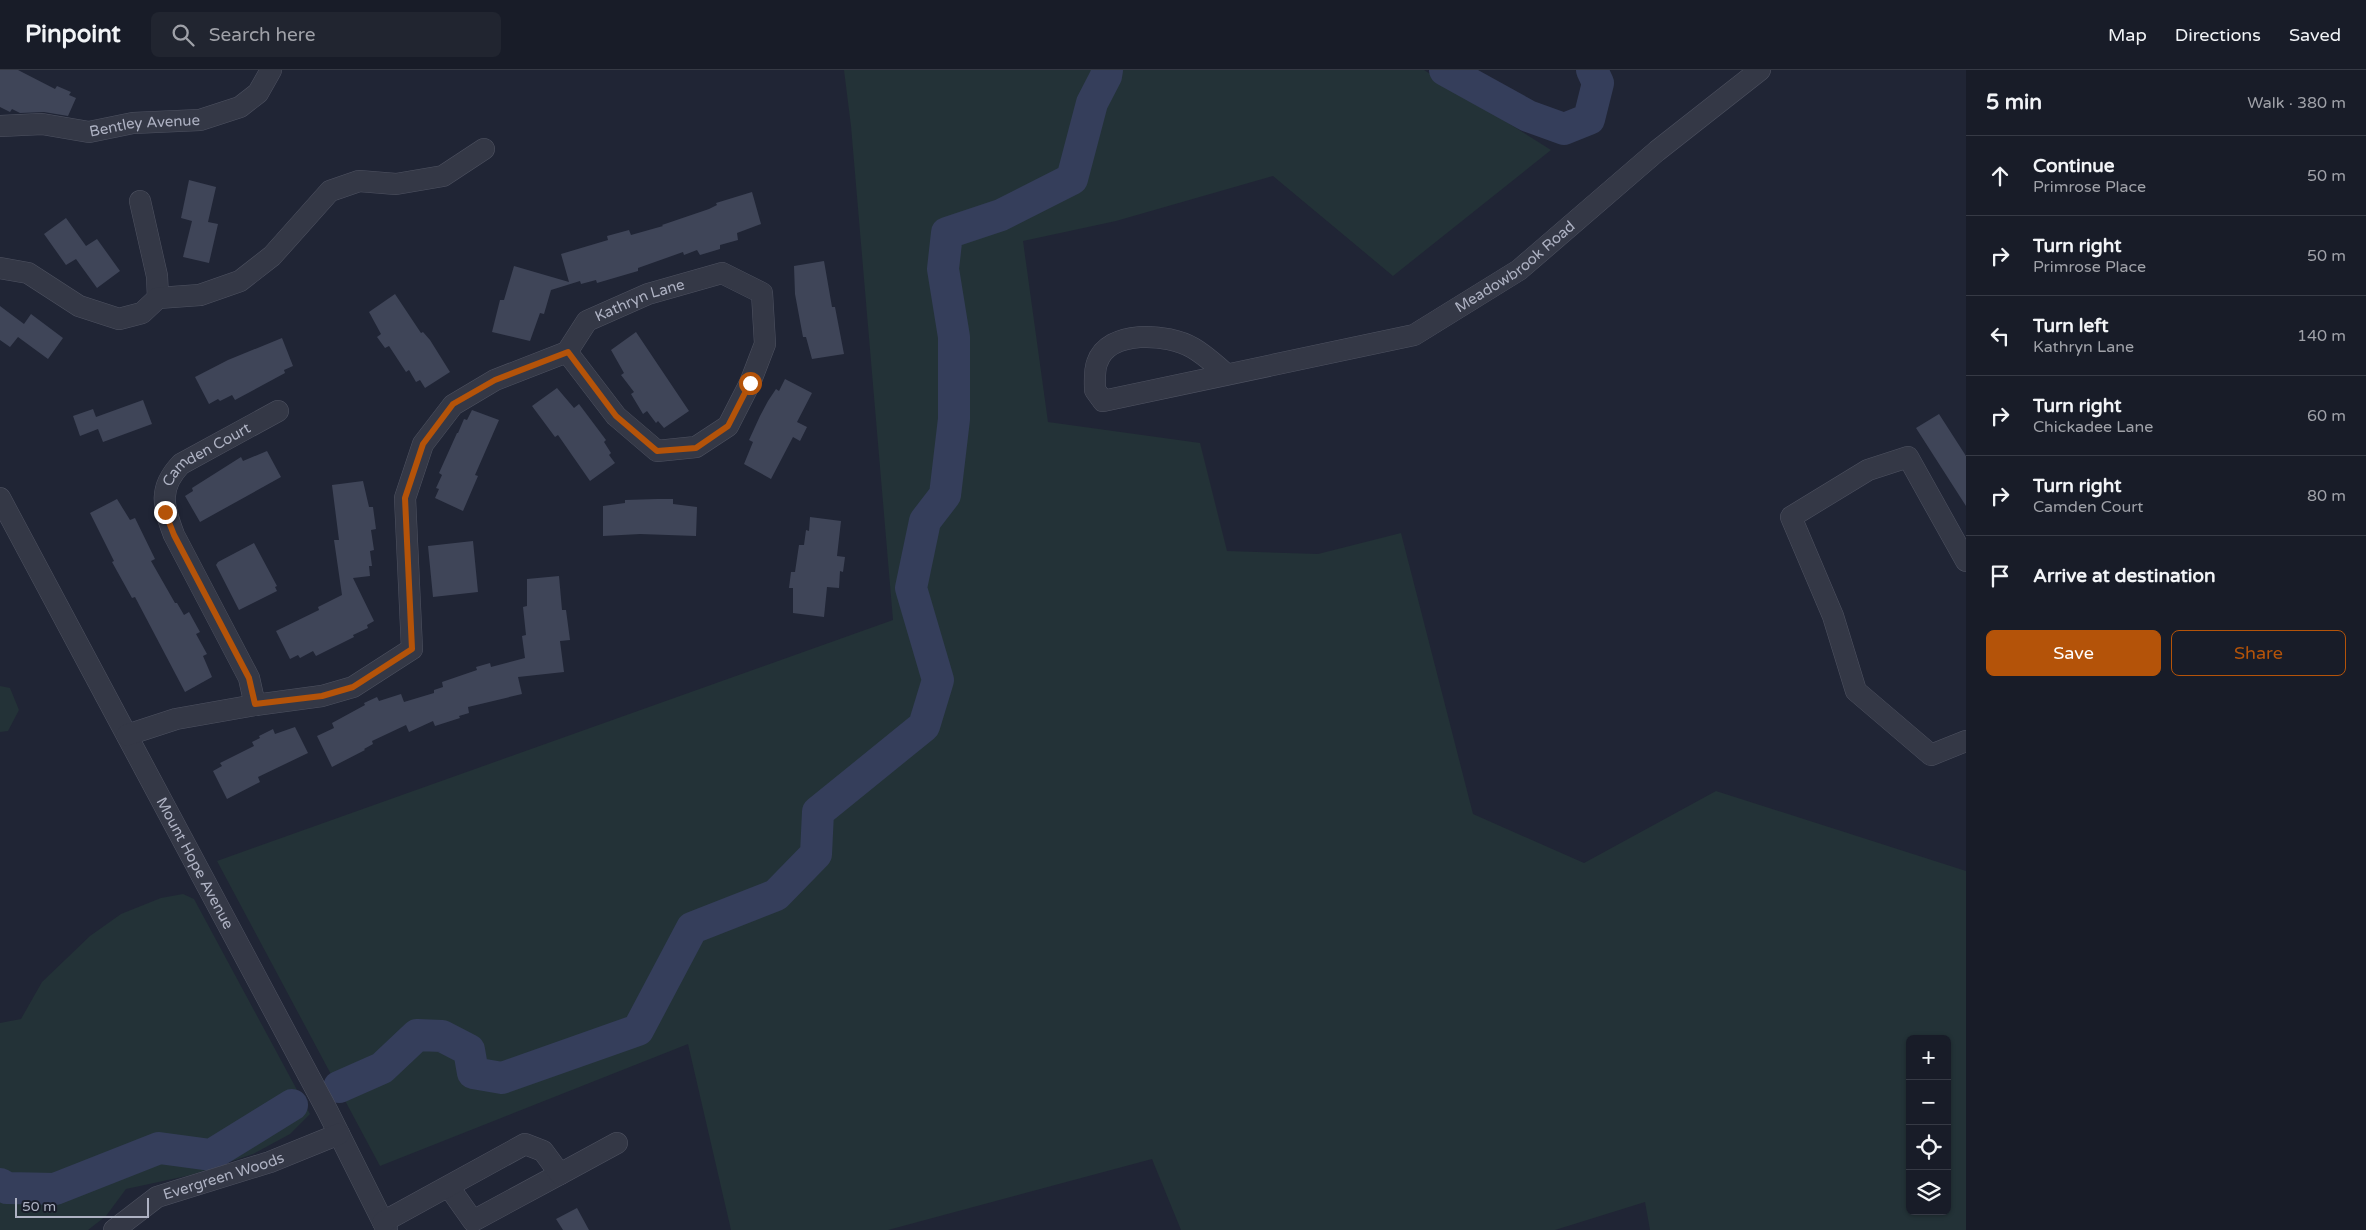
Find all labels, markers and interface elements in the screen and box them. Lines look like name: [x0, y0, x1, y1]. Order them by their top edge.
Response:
search box: [151, 12, 501, 57]
text: Pinpoint: [25, 20, 121, 49]
icon: search: [169, 21, 197, 49]
text: Search here: [209, 24, 316, 46]
text: Map: [2108, 24, 2147, 46]
text: Directions: [2175, 24, 2261, 46]
text: Saved: [2289, 24, 2341, 46]
text: 5 min: [1986, 90, 2042, 115]
text: Walk · 380 m: [2247, 93, 2346, 113]
street label: Bentley Avenue: [88, 111, 200, 141]
text: Continue: [2033, 155, 2115, 177]
icon: ahead: [1986, 162, 2014, 190]
text: 50 m: [2307, 166, 2346, 186]
text: Primrose Place: [2033, 177, 2146, 197]
street label: Meadowbrook Road: [1452, 217, 1579, 316]
text: Turn right: [2033, 235, 2121, 257]
icon: right: [1986, 242, 2014, 270]
text: 50 m: [2307, 246, 2346, 266]
text: Primrose Place: [2033, 257, 2146, 277]
street label: Kathryn Lane: [592, 275, 687, 325]
text: Turn left: [2033, 315, 2109, 337]
icon: left: [1986, 322, 2014, 350]
text: 140 m: [2297, 326, 2346, 346]
text: Kathryn Lane: [2033, 337, 2134, 357]
route start: [739, 372, 762, 395]
text: Turn right: [2033, 395, 2121, 417]
icon: right: [1986, 402, 2014, 430]
text: 60 m: [2307, 406, 2346, 426]
text: Chickadee Lane: [2033, 417, 2153, 437]
street label: Camden Court: [158, 419, 254, 489]
text: Turn right: [2033, 475, 2121, 497]
icon: right: [1986, 482, 2014, 510]
text: 80 m: [2307, 486, 2346, 506]
text: Camden Court: [2033, 497, 2143, 517]
route end: [154, 501, 177, 524]
icon: arrive: [1986, 562, 2014, 590]
text: Arrive at destination: [2033, 565, 2216, 587]
button: Save: [1986, 630, 2161, 676]
button: Share: [2171, 630, 2346, 676]
street label: Mount Hope Avenue: [153, 794, 238, 932]
map controls: [1906, 1035, 1951, 1215]
button: +: [1906, 1035, 1951, 1080]
button: −: [1906, 1080, 1951, 1125]
button: locate: [1906, 1125, 1951, 1170]
street label: Evergreen Woods: [161, 1148, 287, 1204]
button: layers: [1906, 1170, 1951, 1215]
scale bar: [15, 1195, 149, 1218]
text: 50 m: [22, 1198, 56, 1215]

